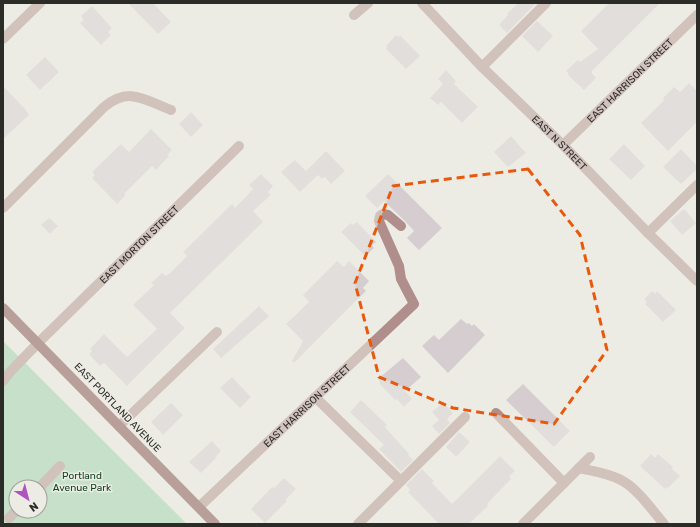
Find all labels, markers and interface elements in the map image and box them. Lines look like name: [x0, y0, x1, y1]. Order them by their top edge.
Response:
street label: EAST HARRISON STREET: [585, 36, 676, 125]
street label: EAST N STREET: [529, 113, 589, 173]
street label: EAST MORTON STREET: [97, 203, 182, 286]
street label: EAST PORTLAND AVENUE: [71, 361, 163, 455]
street label: EAST HARRISON STREET: [261, 362, 354, 450]
park label: Portland Avenue Park: [53, 470, 112, 494]
north arrow: [8, 479, 48, 519]
text: N: [26, 499, 41, 514]

